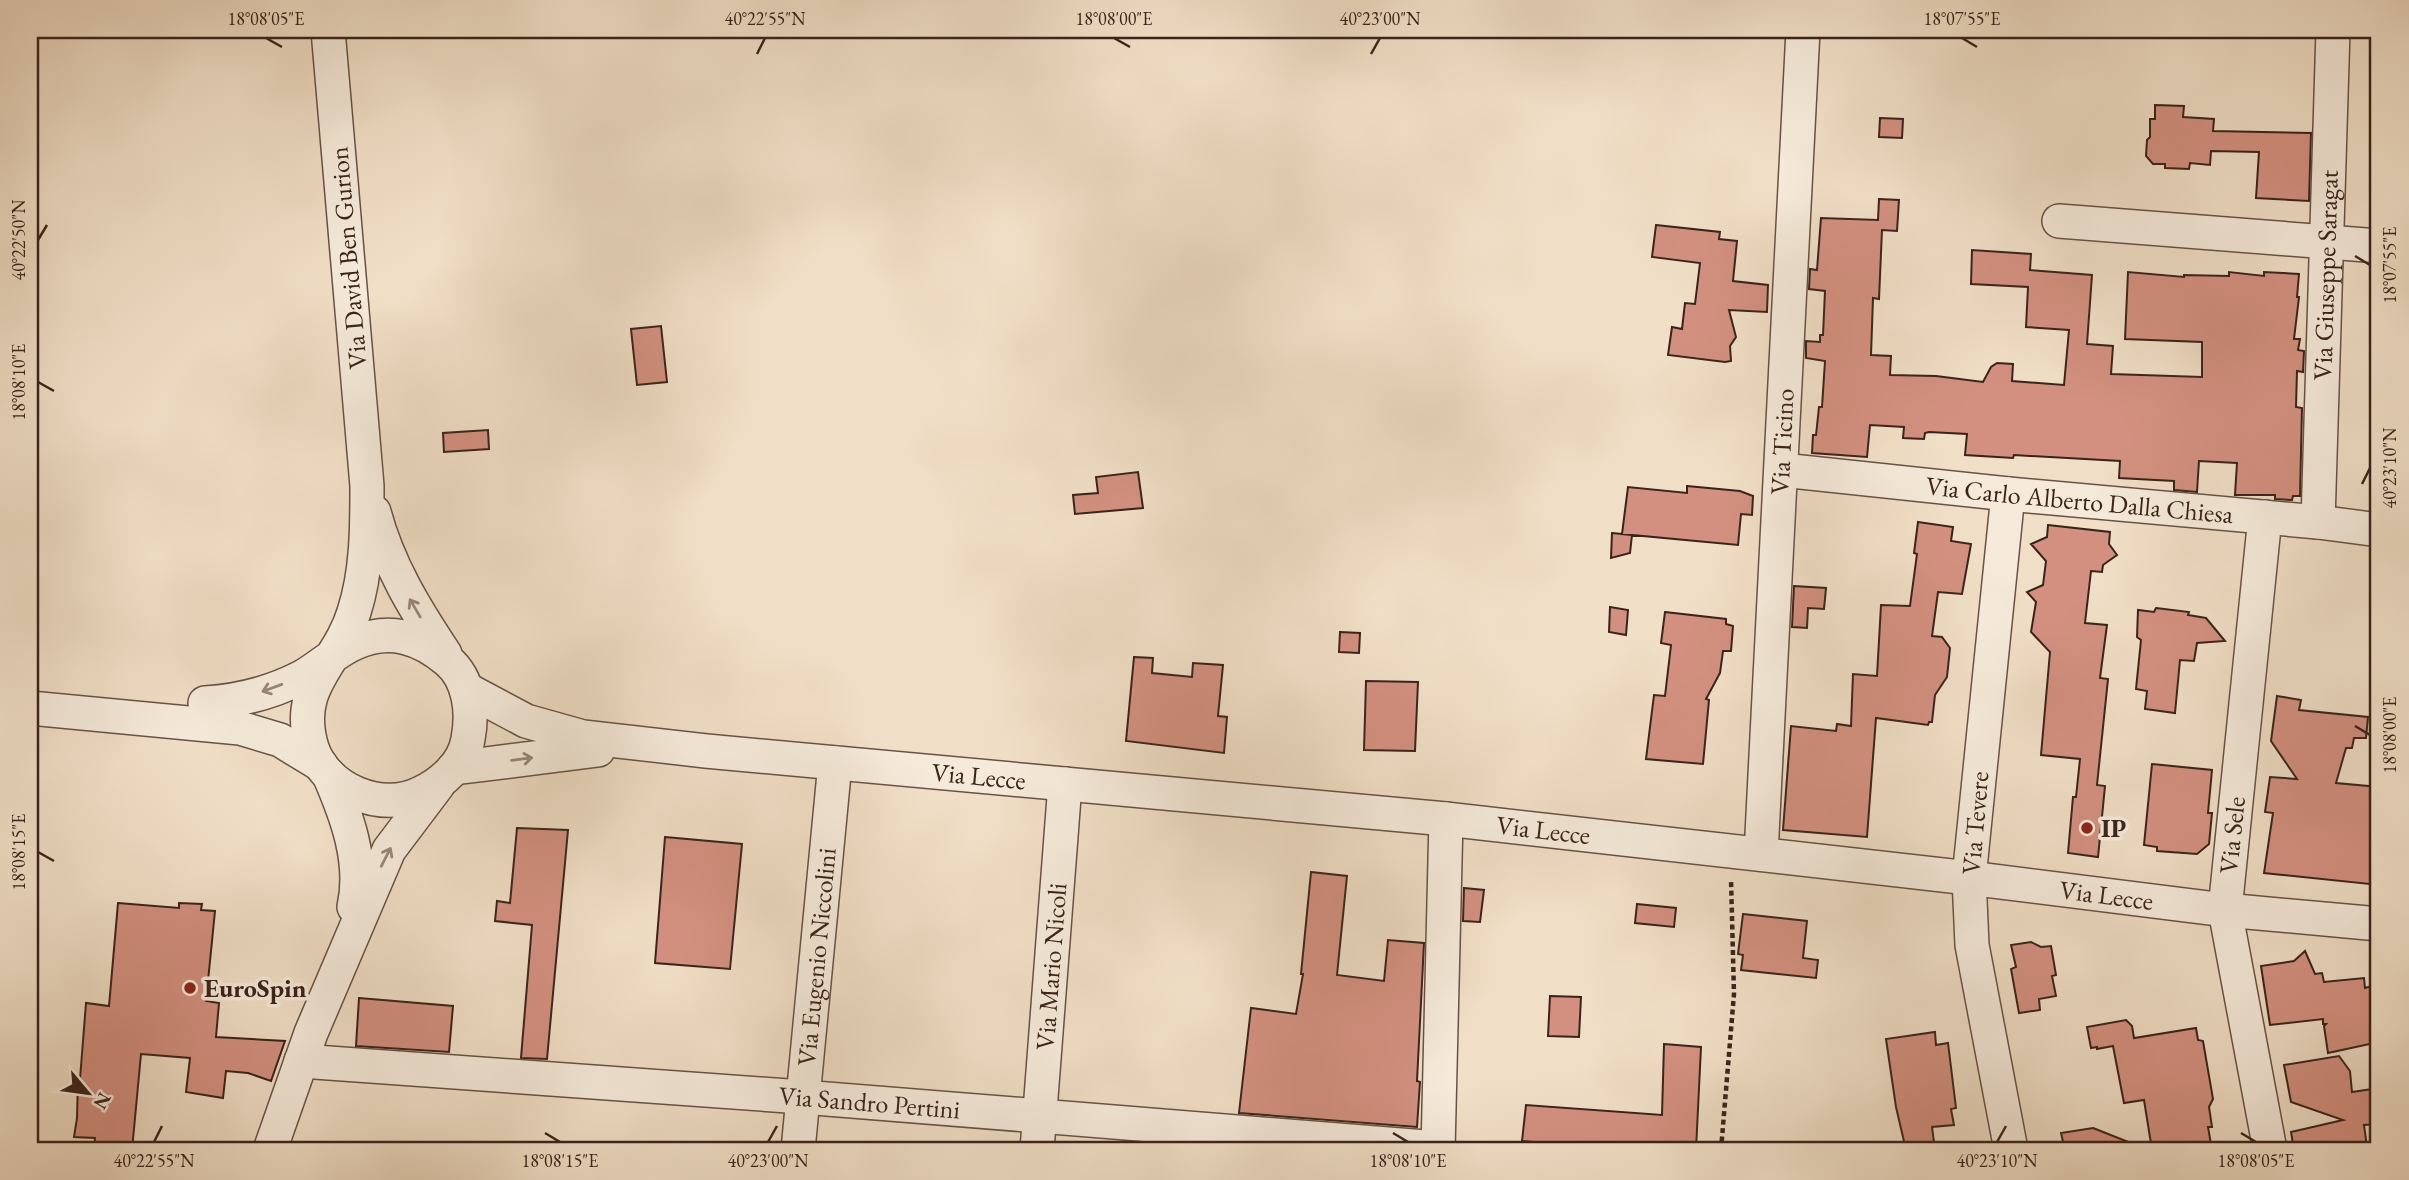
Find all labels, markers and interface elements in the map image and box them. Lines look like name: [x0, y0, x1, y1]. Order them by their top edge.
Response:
text: 18°08'05"E: [228, 7, 304, 30]
text: 40°22'55"N: [725, 7, 806, 30]
text: 18°08'00"E: [1076, 7, 1152, 30]
text: 40°23'00"N: [1340, 7, 1421, 30]
text: 18°07'55"E: [1924, 7, 2000, 30]
street label: Via David Ben Gurion: [321, 145, 375, 371]
street label: Via Giuseppe Saragat: [2305, 170, 2346, 381]
text: 40°22'50"N: [7, 199, 30, 280]
text: 18°07'55"E: [2378, 227, 2401, 303]
text: 18°08'10"E: [7, 344, 30, 420]
street label: Via Ticino: [1762, 388, 1802, 495]
text: 40°23'10"N: [2378, 427, 2401, 508]
street label: Via Carlo Alberto Dalla Chiesa: [1924, 468, 2235, 531]
one-way arrow: [408, 598, 422, 618]
one-way arrow: [262, 683, 284, 695]
text: 18°08'00"E: [2378, 697, 2401, 773]
one-way arrow: [510, 753, 533, 766]
street label: Via Lecce: [930, 755, 1027, 797]
street label: Via Tevere: [1954, 770, 1996, 876]
street label: Via Sele: [2211, 795, 2253, 875]
street label: Via Lecce: [1495, 808, 1592, 852]
place label: IP: [2101, 811, 2126, 845]
text: 18°08'15"E: [7, 814, 30, 890]
marker: IP: [2079, 820, 2095, 836]
street label: Via Eugenio Niccolini: [789, 846, 844, 1068]
one-way arrow: [380, 847, 393, 868]
street label: Via Lecce: [2058, 872, 2155, 918]
street label: Via Mario Nicoli: [1028, 882, 1074, 1051]
place label: EuroSpin: [204, 971, 307, 1005]
marker: EuroSpin: [182, 980, 198, 996]
north arrow: [52, 1058, 122, 1128]
street label: Via Sandro Pertini: [778, 1078, 961, 1127]
text: N: [87, 1088, 117, 1114]
text: 40°22'55"N: [114, 1149, 195, 1172]
text: 18°08'15"E: [522, 1149, 598, 1172]
text: 40°23'00"N: [728, 1149, 809, 1172]
text: 18°08'10"E: [1370, 1149, 1446, 1172]
text: 40°23'10"N: [1957, 1149, 2038, 1172]
text: 18°08'05"E: [2218, 1149, 2294, 1172]

